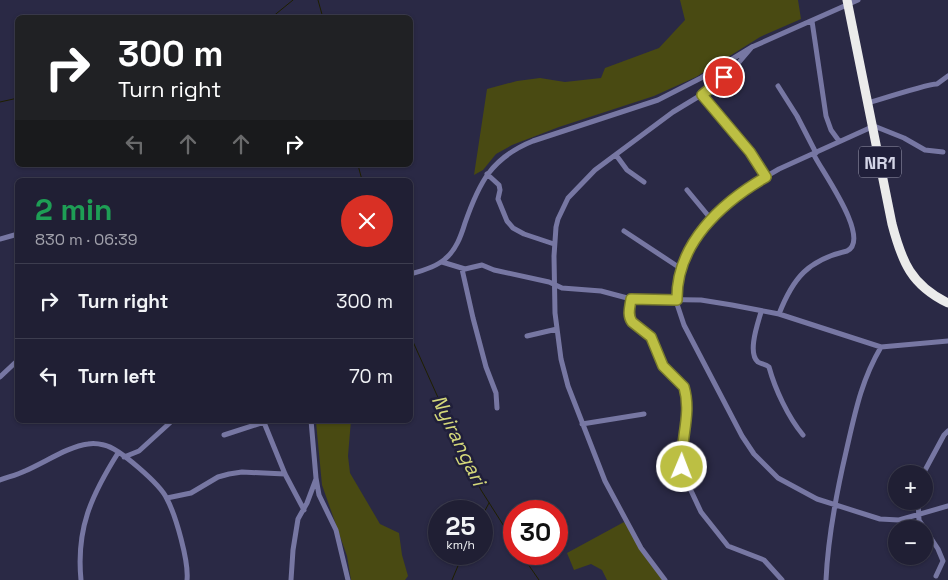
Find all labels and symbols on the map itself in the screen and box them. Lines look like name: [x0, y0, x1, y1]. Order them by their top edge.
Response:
pin: [703, 56, 745, 98]
road number: NR1: [859, 146, 901, 178]
water label: Nyirangari: [426, 390, 493, 492]
position arrow: [655, 440, 707, 492]
speed limit sign: 30: [503, 500, 568, 565]

